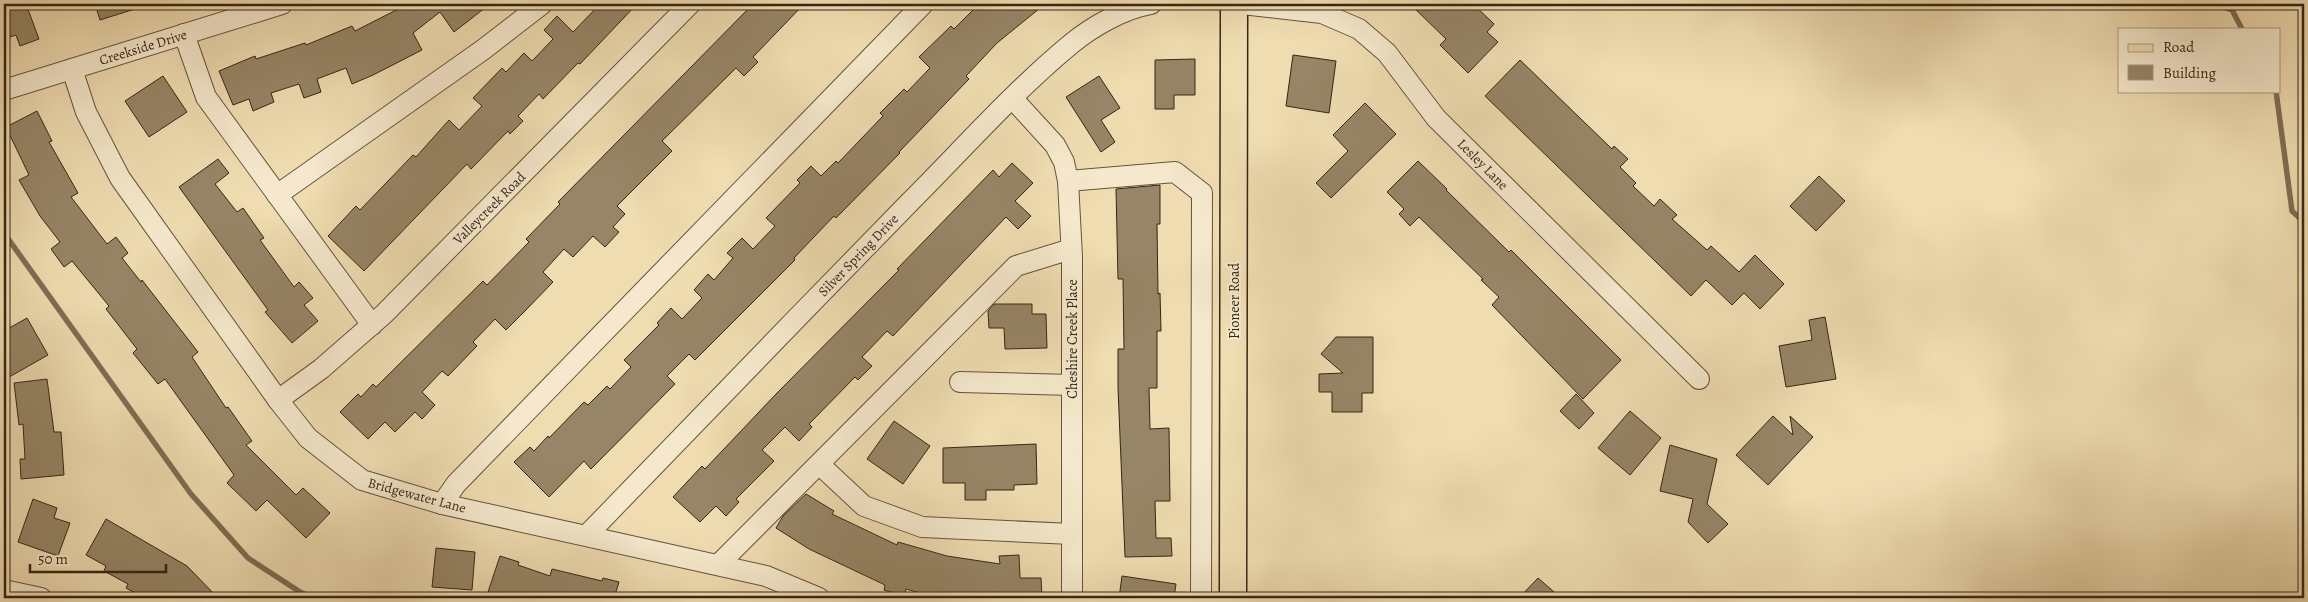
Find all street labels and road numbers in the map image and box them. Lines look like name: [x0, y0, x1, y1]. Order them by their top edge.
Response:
street label: Creekside Drive: [97, 25, 189, 70]
street label: Lesley Lane: [1453, 135, 1512, 194]
street label: Valleycreek Road: [448, 167, 530, 250]
street label: Silver Spring Drive: [814, 210, 903, 301]
street label: Pioneer Road: [1225, 263, 1244, 339]
street label: Cheshire Creek Place: [1063, 279, 1082, 399]
street label: Bridgewater Lane: [366, 473, 468, 518]

